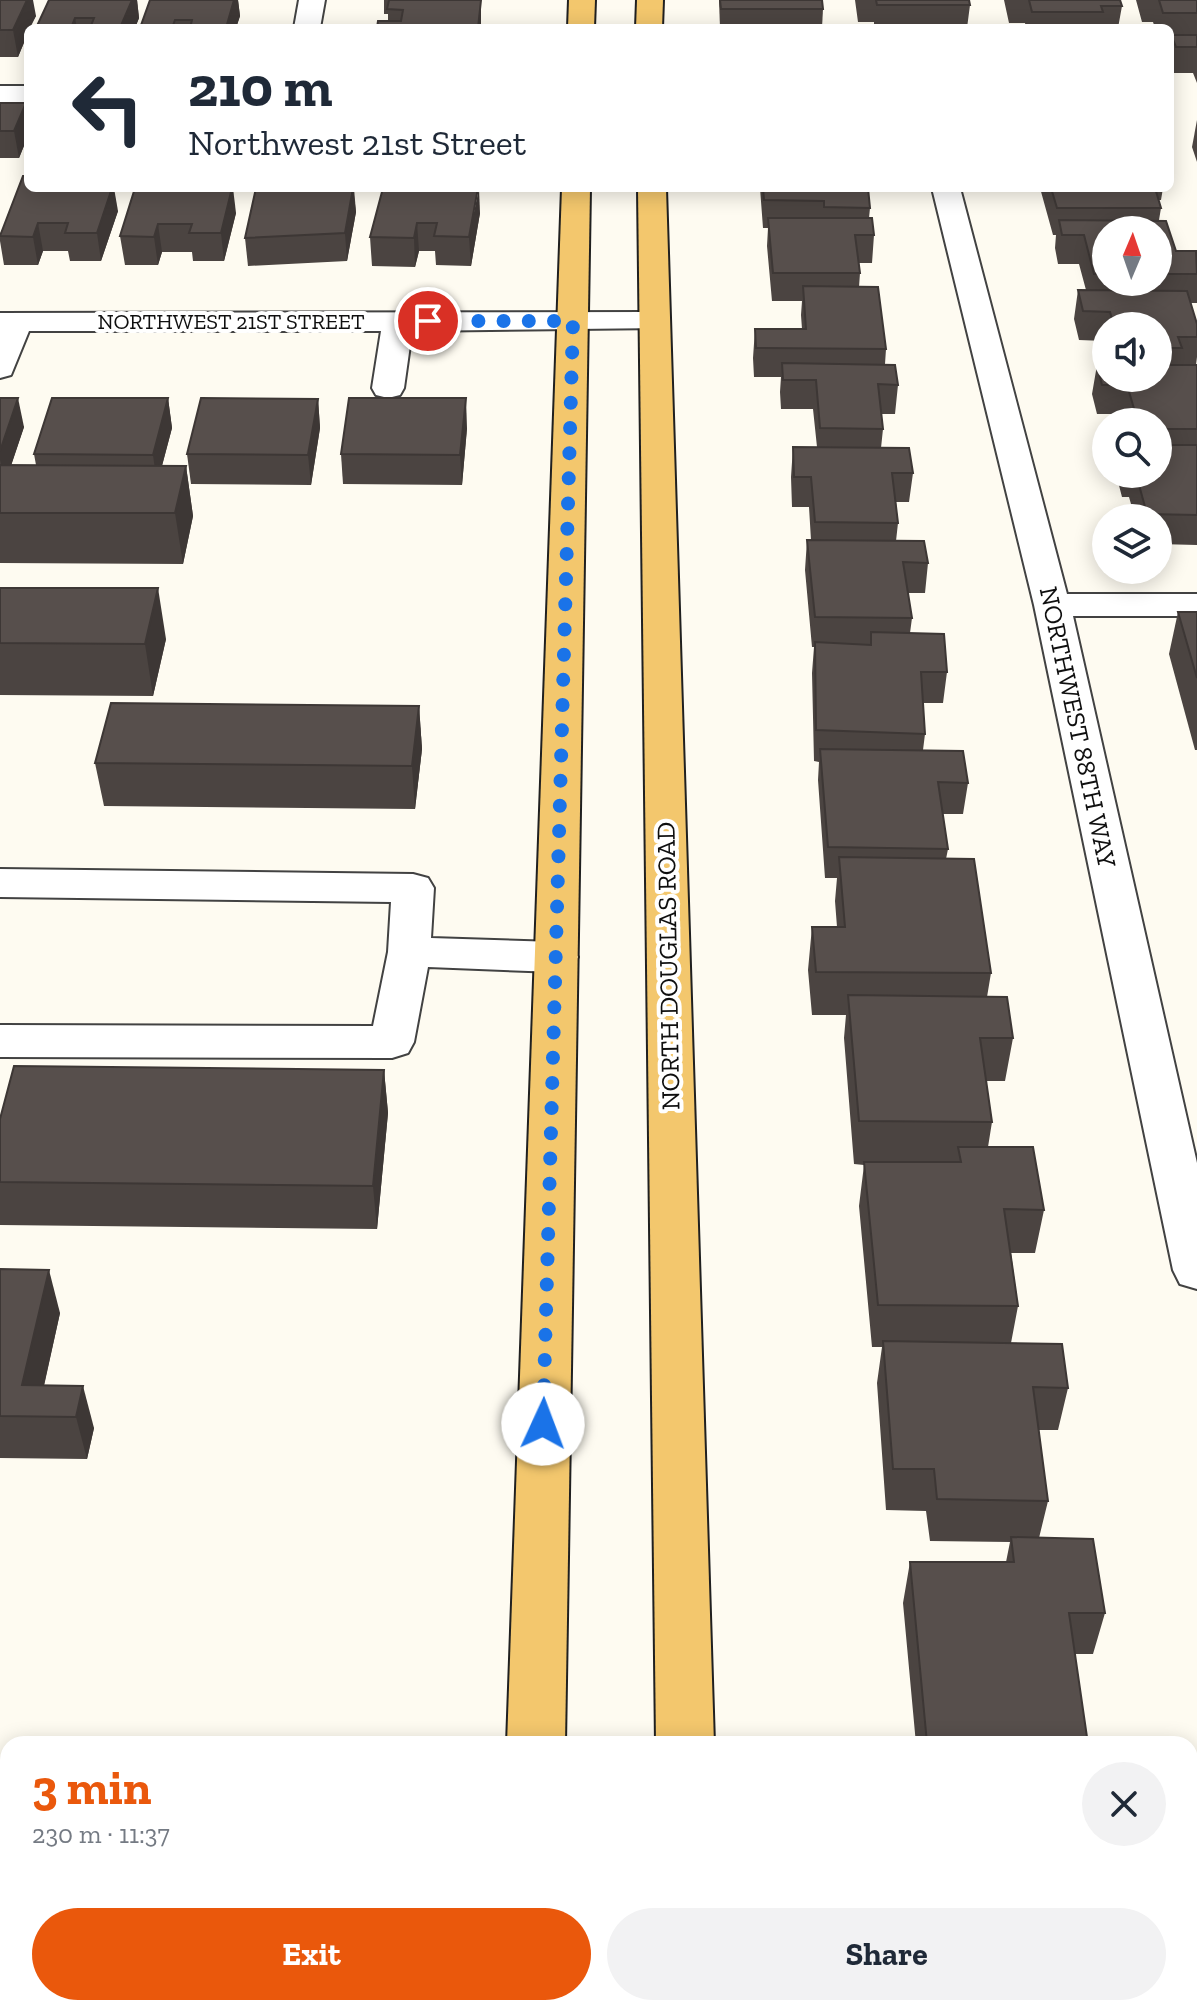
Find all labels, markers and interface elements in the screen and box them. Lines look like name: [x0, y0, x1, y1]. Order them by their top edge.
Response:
text: 210 m: [188, 53, 332, 120]
icon: left: [56, 56, 160, 160]
text: Northwest 21st Street: [188, 121, 526, 164]
north arrow: [1092, 216, 1172, 296]
map controls: [1092, 216, 1172, 584]
pin: [394, 287, 462, 355]
icon: arrive: [406, 299, 450, 343]
street label: NORTHWEST 21ST STREET: [97, 308, 365, 335]
button: sound: [1092, 312, 1172, 392]
button: search: [1092, 408, 1172, 488]
button: layers: [1092, 504, 1172, 584]
street label: NORTHWEST 88TH WAY: [1033, 584, 1123, 870]
street label: NORTH DOUGLAS ROAD: [649, 822, 687, 1110]
position arrow: [501, 1382, 585, 1466]
text: 3 min: [32, 1759, 151, 1816]
button: close: [1082, 1762, 1166, 1846]
text: 230 m · 11:37: [32, 1818, 170, 1850]
button: Exit: [32, 1908, 591, 2000]
button: Share: [607, 1908, 1166, 2000]

